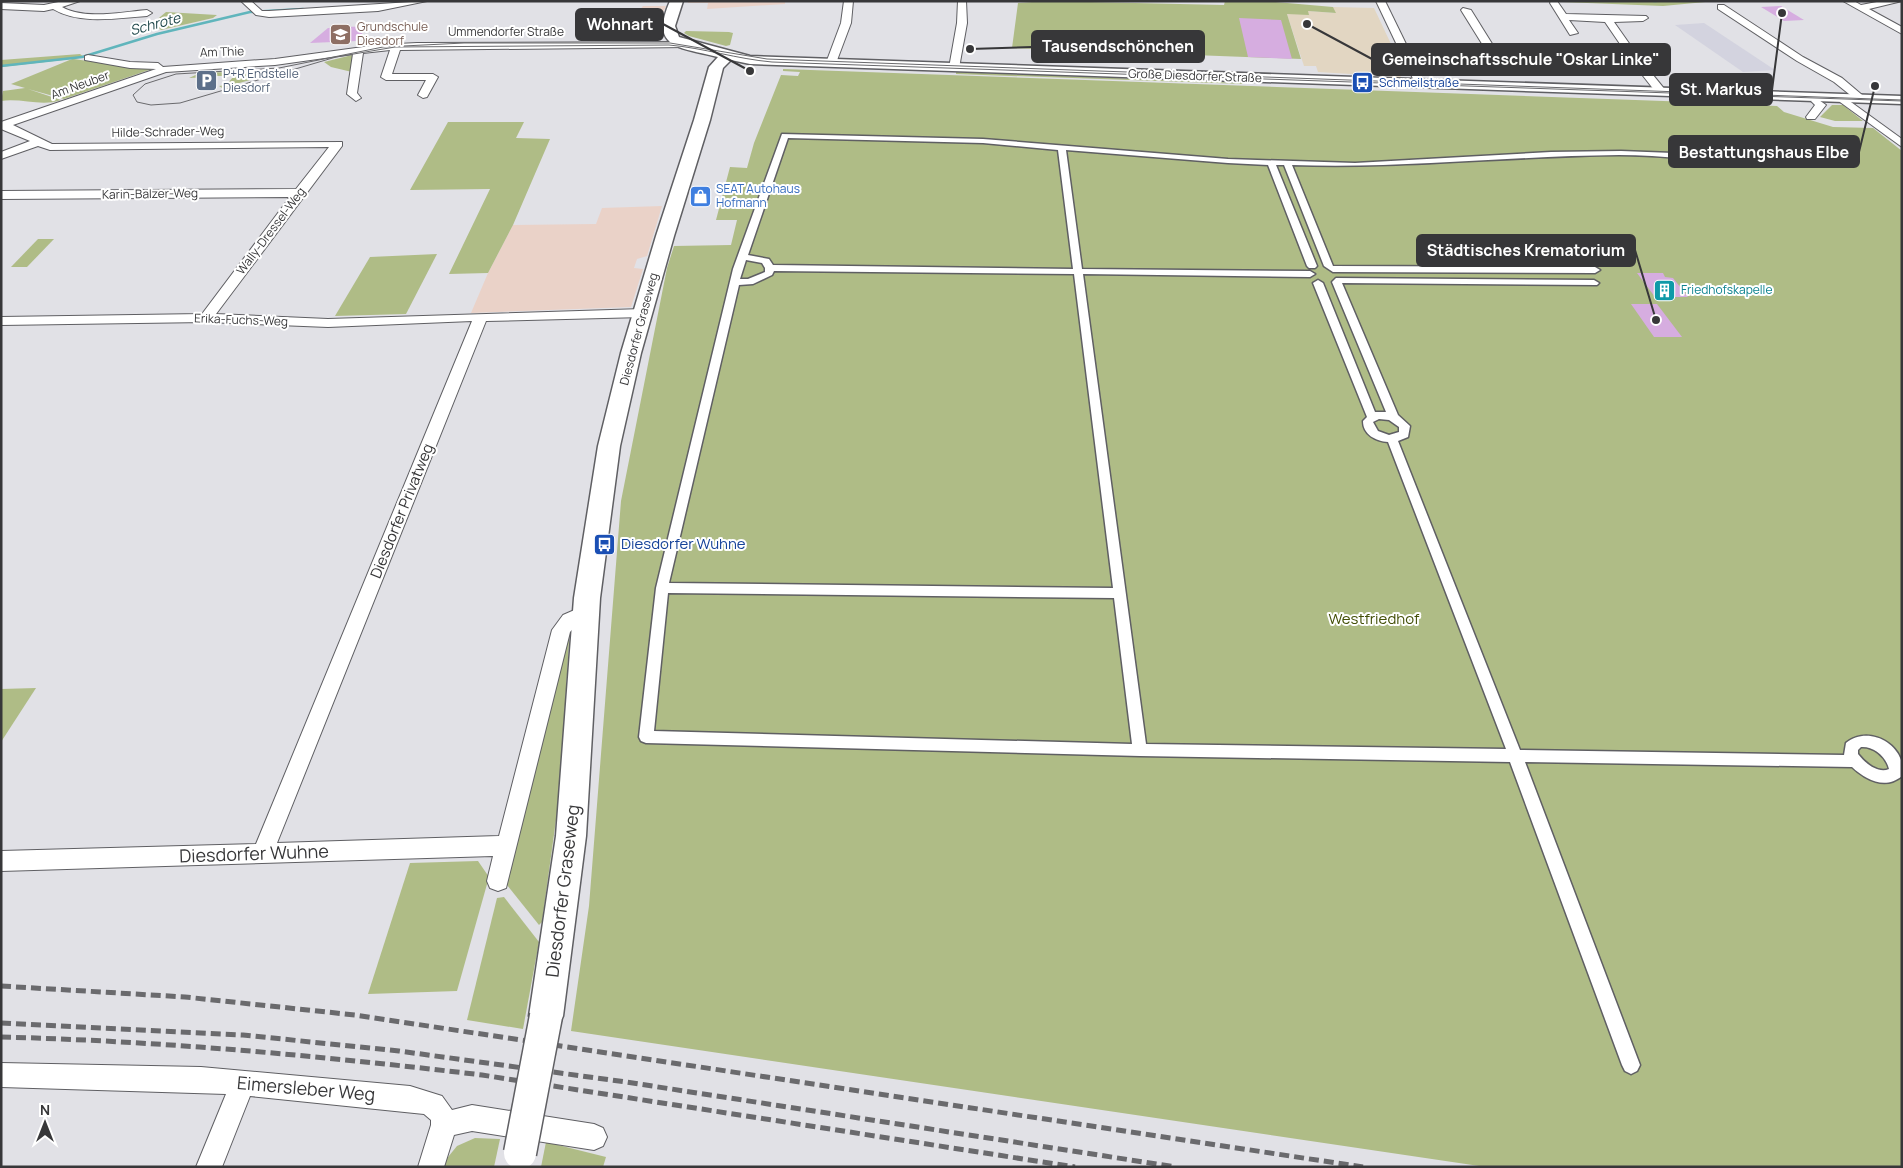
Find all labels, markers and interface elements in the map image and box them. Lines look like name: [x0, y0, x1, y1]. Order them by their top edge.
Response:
water label: Schrote: [128, 7, 183, 39]
callout: Wohnart: [576, 9, 663, 40]
text: Wohnart: [586, 13, 654, 35]
place label: Grundschule Diesdorf: [357, 18, 428, 49]
school or university icon: Grundschule Diesdorf: [329, 22, 353, 46]
street label: Ummendorfer Straße: [448, 23, 564, 40]
callout: Tausendschönchen: [1032, 31, 1204, 62]
text: Tausendschönchen: [1042, 35, 1194, 57]
street label: Am Thie: [200, 42, 244, 61]
callout: Gemeinschaftsschule "Oskar Linke": [1372, 44, 1670, 75]
text: Gemeinschaftsschule "Oskar Linke": [1382, 48, 1660, 70]
place label: P+R Endstelle Diesdorf: [223, 65, 299, 96]
street label: Große Diesdorfer Straße: [1128, 65, 1262, 86]
street label: Am Neuber: [48, 66, 112, 103]
parking icon: P+R Endstelle Diesdorf: [195, 69, 219, 93]
bus stop icon: Schmeilstraße: [1351, 71, 1375, 95]
place label: Schmeilstraße: [1379, 74, 1459, 91]
callout: St. Markus: [1670, 74, 1772, 105]
text: St. Markus: [1680, 78, 1762, 100]
street label: Hilde-Schrader-Weg: [112, 122, 224, 141]
callout: Bestattungshaus Elbe: [1669, 136, 1859, 167]
text: Bestattungshaus Elbe: [1679, 141, 1850, 163]
place label: SEAT Autohaus Hofmann: [716, 180, 800, 211]
street label: Karin-Balzer-Weg: [102, 184, 198, 203]
street label: Wally-Dressel-Weg: [232, 184, 309, 278]
shop icon: SEAT Autohaus Hofmann: [688, 184, 712, 208]
callout: Städtisches Krematorium: [1417, 235, 1635, 266]
text: Städtisches Krematorium: [1427, 239, 1625, 261]
street label: Diesdorfer Graseweg: [615, 271, 662, 387]
building icon: Friedhofskapelle: [1653, 278, 1677, 302]
place label: Friedhofskapelle: [1681, 281, 1772, 298]
street label: Erika-Fuchs-Weg: [194, 309, 288, 330]
street label: Diesdorfer Privatweg: [365, 440, 438, 581]
bus stop icon: Diesdorfer Wuhne: [593, 532, 617, 556]
place label: Diesdorfer Wuhne: [621, 533, 746, 554]
park label: Westfriedhof: [1329, 608, 1420, 629]
street label: Diesdorfer Graseweg: [540, 803, 585, 979]
street label: Diesdorfer Wuhne: [179, 838, 329, 868]
street label: Eimersleber Weg: [236, 1070, 376, 1106]
north arrow: [20, 1098, 70, 1148]
text: N: [40, 1100, 50, 1119]

